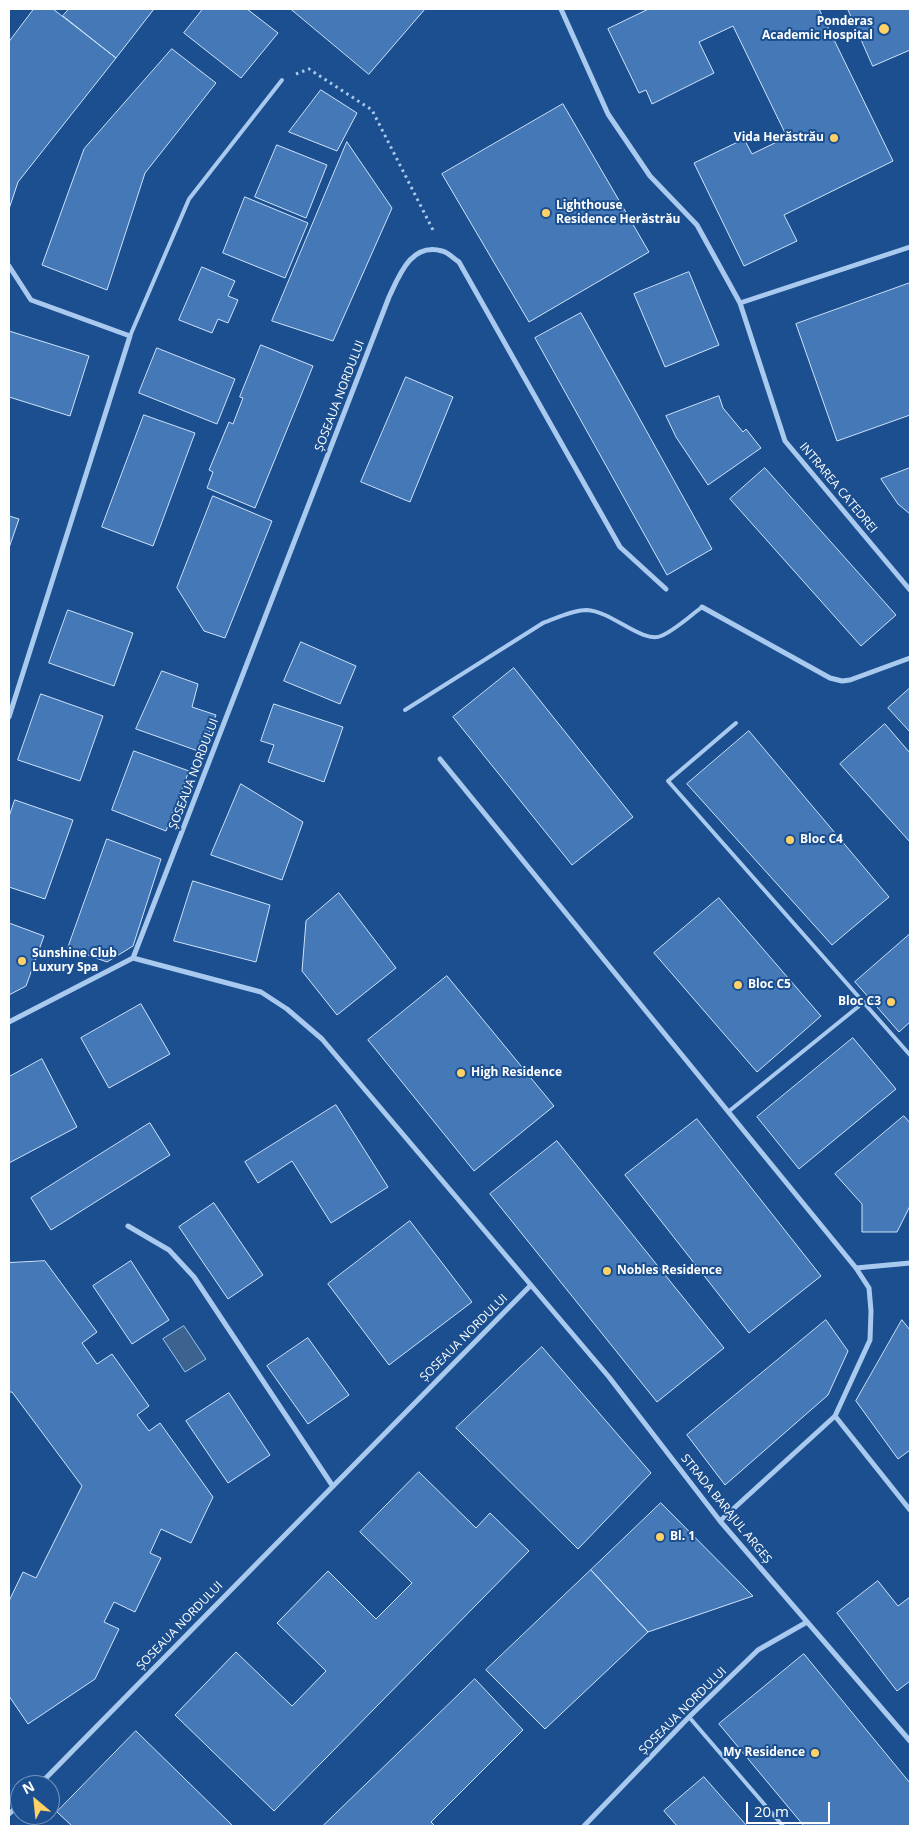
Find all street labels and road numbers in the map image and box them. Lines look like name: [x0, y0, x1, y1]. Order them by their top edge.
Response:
street label: ȘOSEAUA NORDULUI: [312, 338, 368, 454]
street label: INTRAREA CATEDREI: [796, 440, 880, 536]
street label: ȘOSEAUA NORDULUI: [166, 716, 222, 832]
street label: ȘOSEAUA NORDULUI: [417, 1291, 511, 1385]
street label: STRADA BARAJUL ARGEȘ: [678, 1452, 774, 1566]
street label: ȘOSEAUA NORDULUI: [134, 1579, 226, 1673]
street label: ȘOSEAUA NORDULUI: [636, 1664, 730, 1758]

